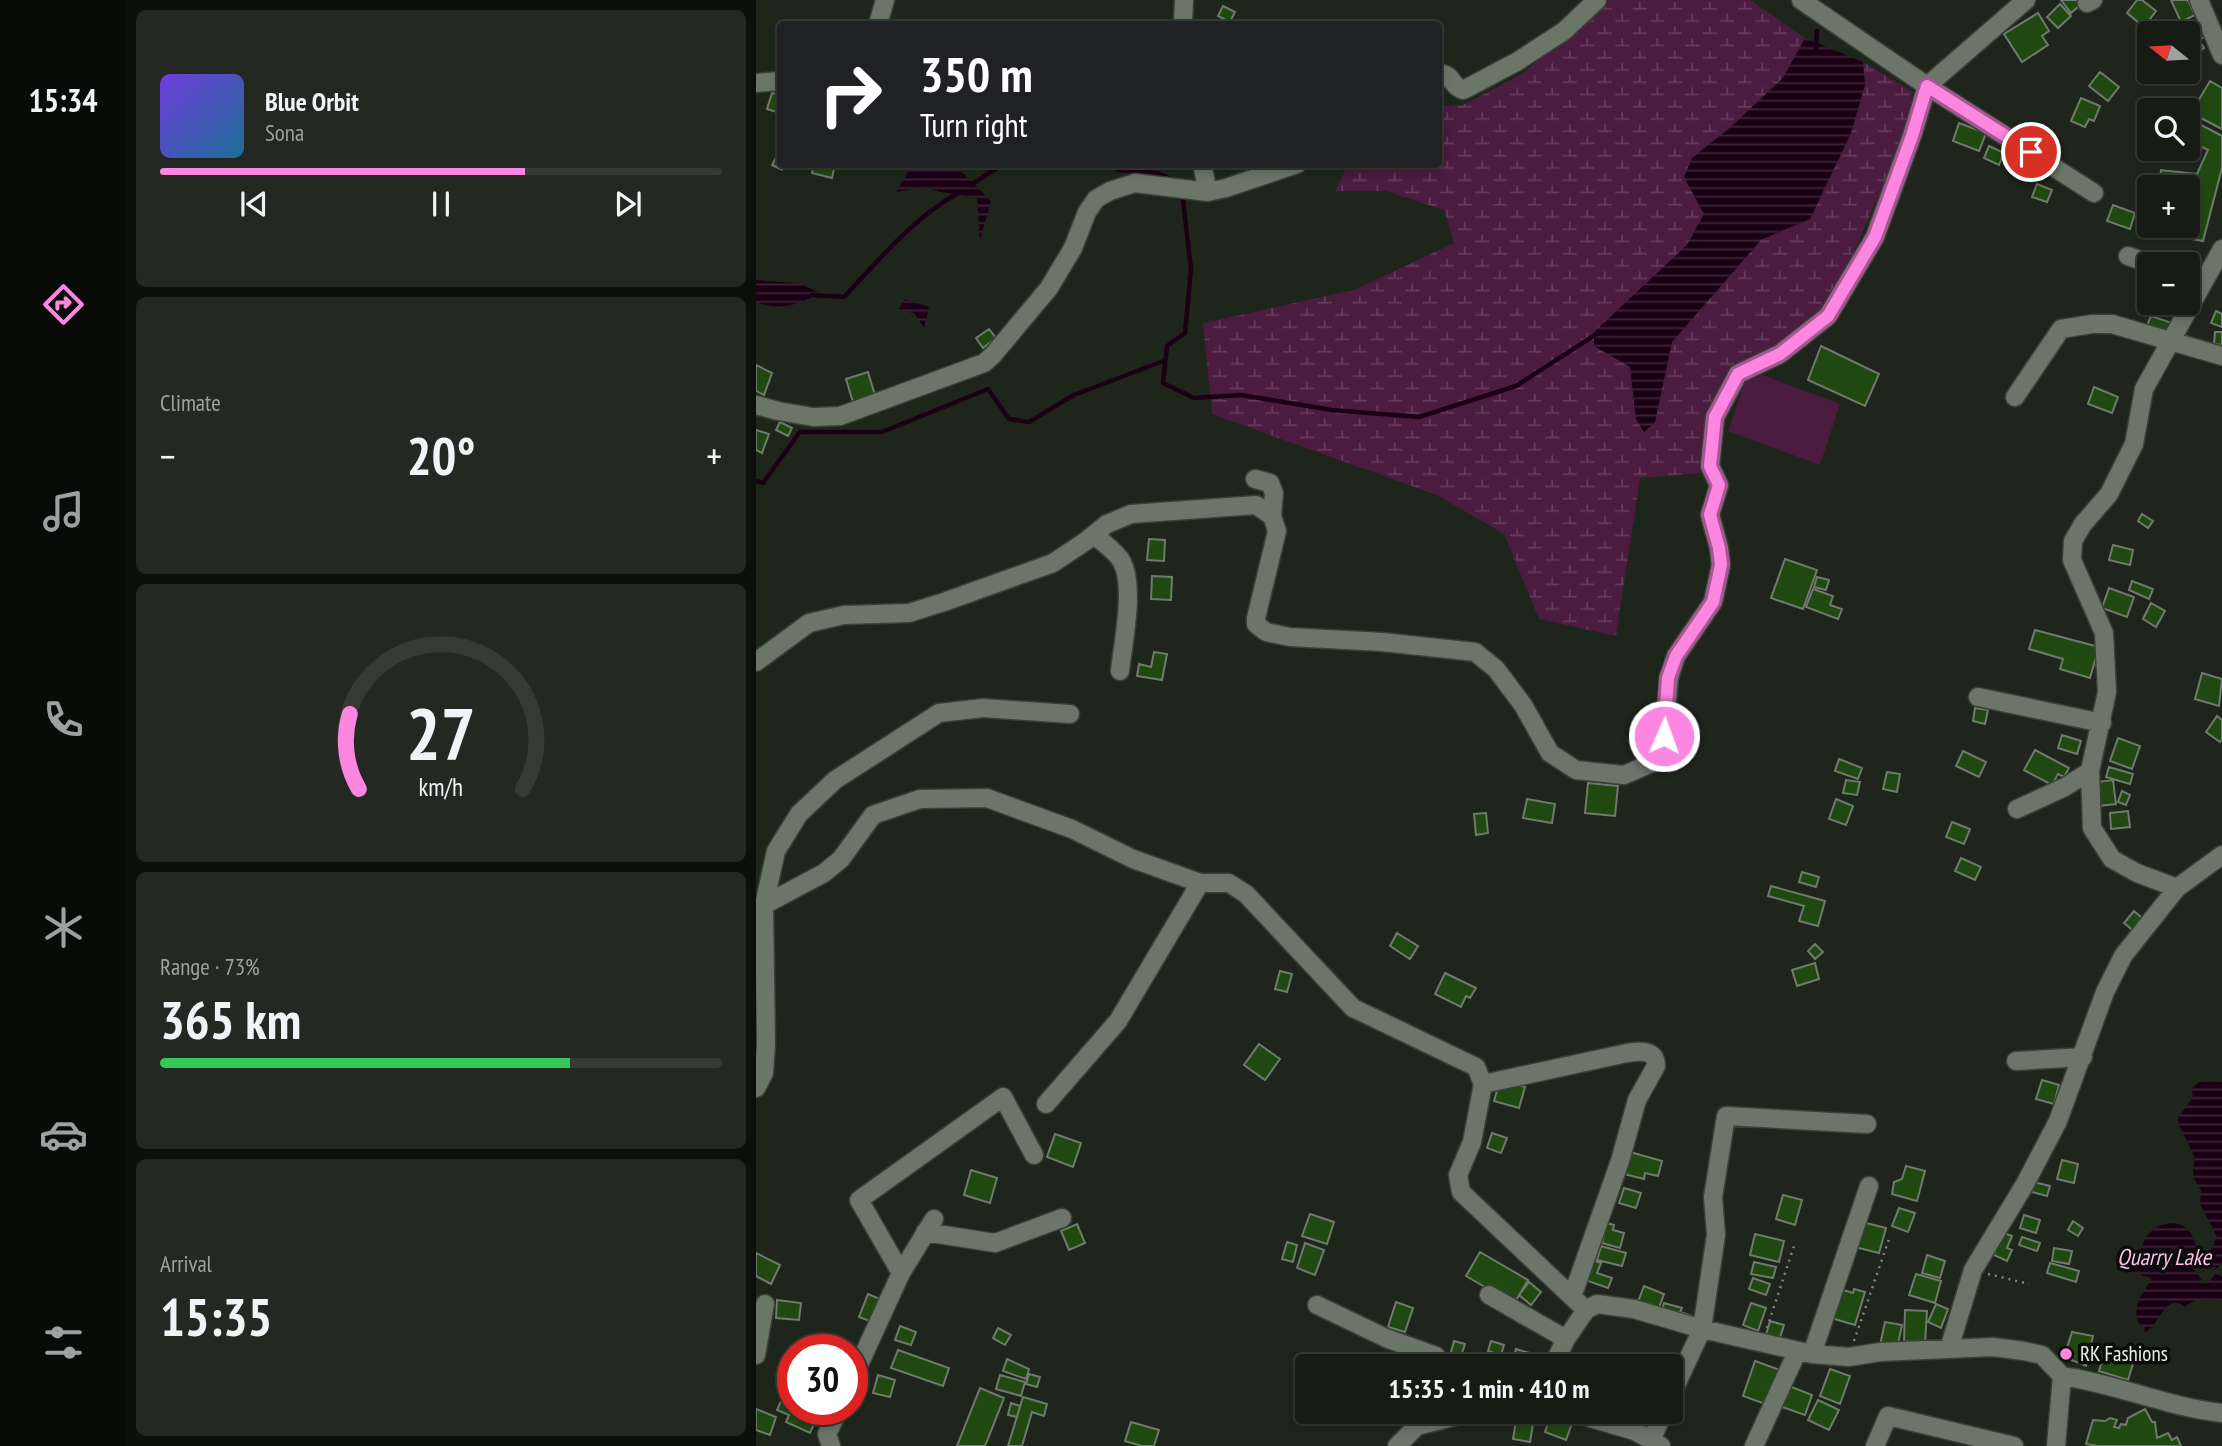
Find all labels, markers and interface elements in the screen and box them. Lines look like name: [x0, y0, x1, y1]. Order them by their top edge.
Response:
north arrow: [2137, 21, 2200, 84]
map controls: [2137, 21, 2200, 315]
text: 350 m: [920, 42, 1033, 106]
icon: right: [805, 49, 896, 140]
text: 15:34: [28, 79, 98, 121]
text: Blue Orbit: [265, 85, 359, 118]
button: search: [2137, 98, 2200, 161]
text: Turn right: [920, 104, 1028, 146]
text: Sona: [265, 118, 304, 147]
pin: [2001, 122, 2061, 182]
icon: arrive: [2012, 133, 2050, 171]
button: +: [2137, 175, 2200, 238]
icon: previous: [235, 185, 273, 223]
icon: pause: [422, 185, 460, 223]
icon: next: [609, 185, 647, 223]
button: −: [2137, 252, 2200, 315]
icon: directions: [39, 280, 88, 329]
text: Climate: [160, 388, 221, 417]
text: 20°: [407, 422, 475, 489]
text: −: [160, 431, 176, 480]
text: +: [706, 431, 722, 480]
icon: music: [39, 487, 88, 536]
text: 27: [406, 685, 476, 779]
icon: phone: [39, 695, 88, 744]
position arrow: [1627, 699, 1701, 773]
text: km/h: [419, 771, 463, 803]
icon: climate: [39, 903, 88, 952]
text: Range · 73%: [160, 952, 260, 981]
text: 365 km: [160, 986, 301, 1053]
icon: car: [39, 1110, 88, 1159]
water label: Quarry Lake: [2117, 1242, 2212, 1271]
text: Arrival: [160, 1249, 212, 1278]
text: 15:35: [160, 1283, 272, 1350]
icon: filters: [39, 1318, 88, 1367]
speed limit sign: 30: [777, 1334, 868, 1425]
place label: RK Fashions: [2080, 1340, 2168, 1367]
marker: RK Fashions: [2058, 1346, 2074, 1362]
text: 15:35 · 1 min · 410 m: [1389, 1372, 1589, 1405]

